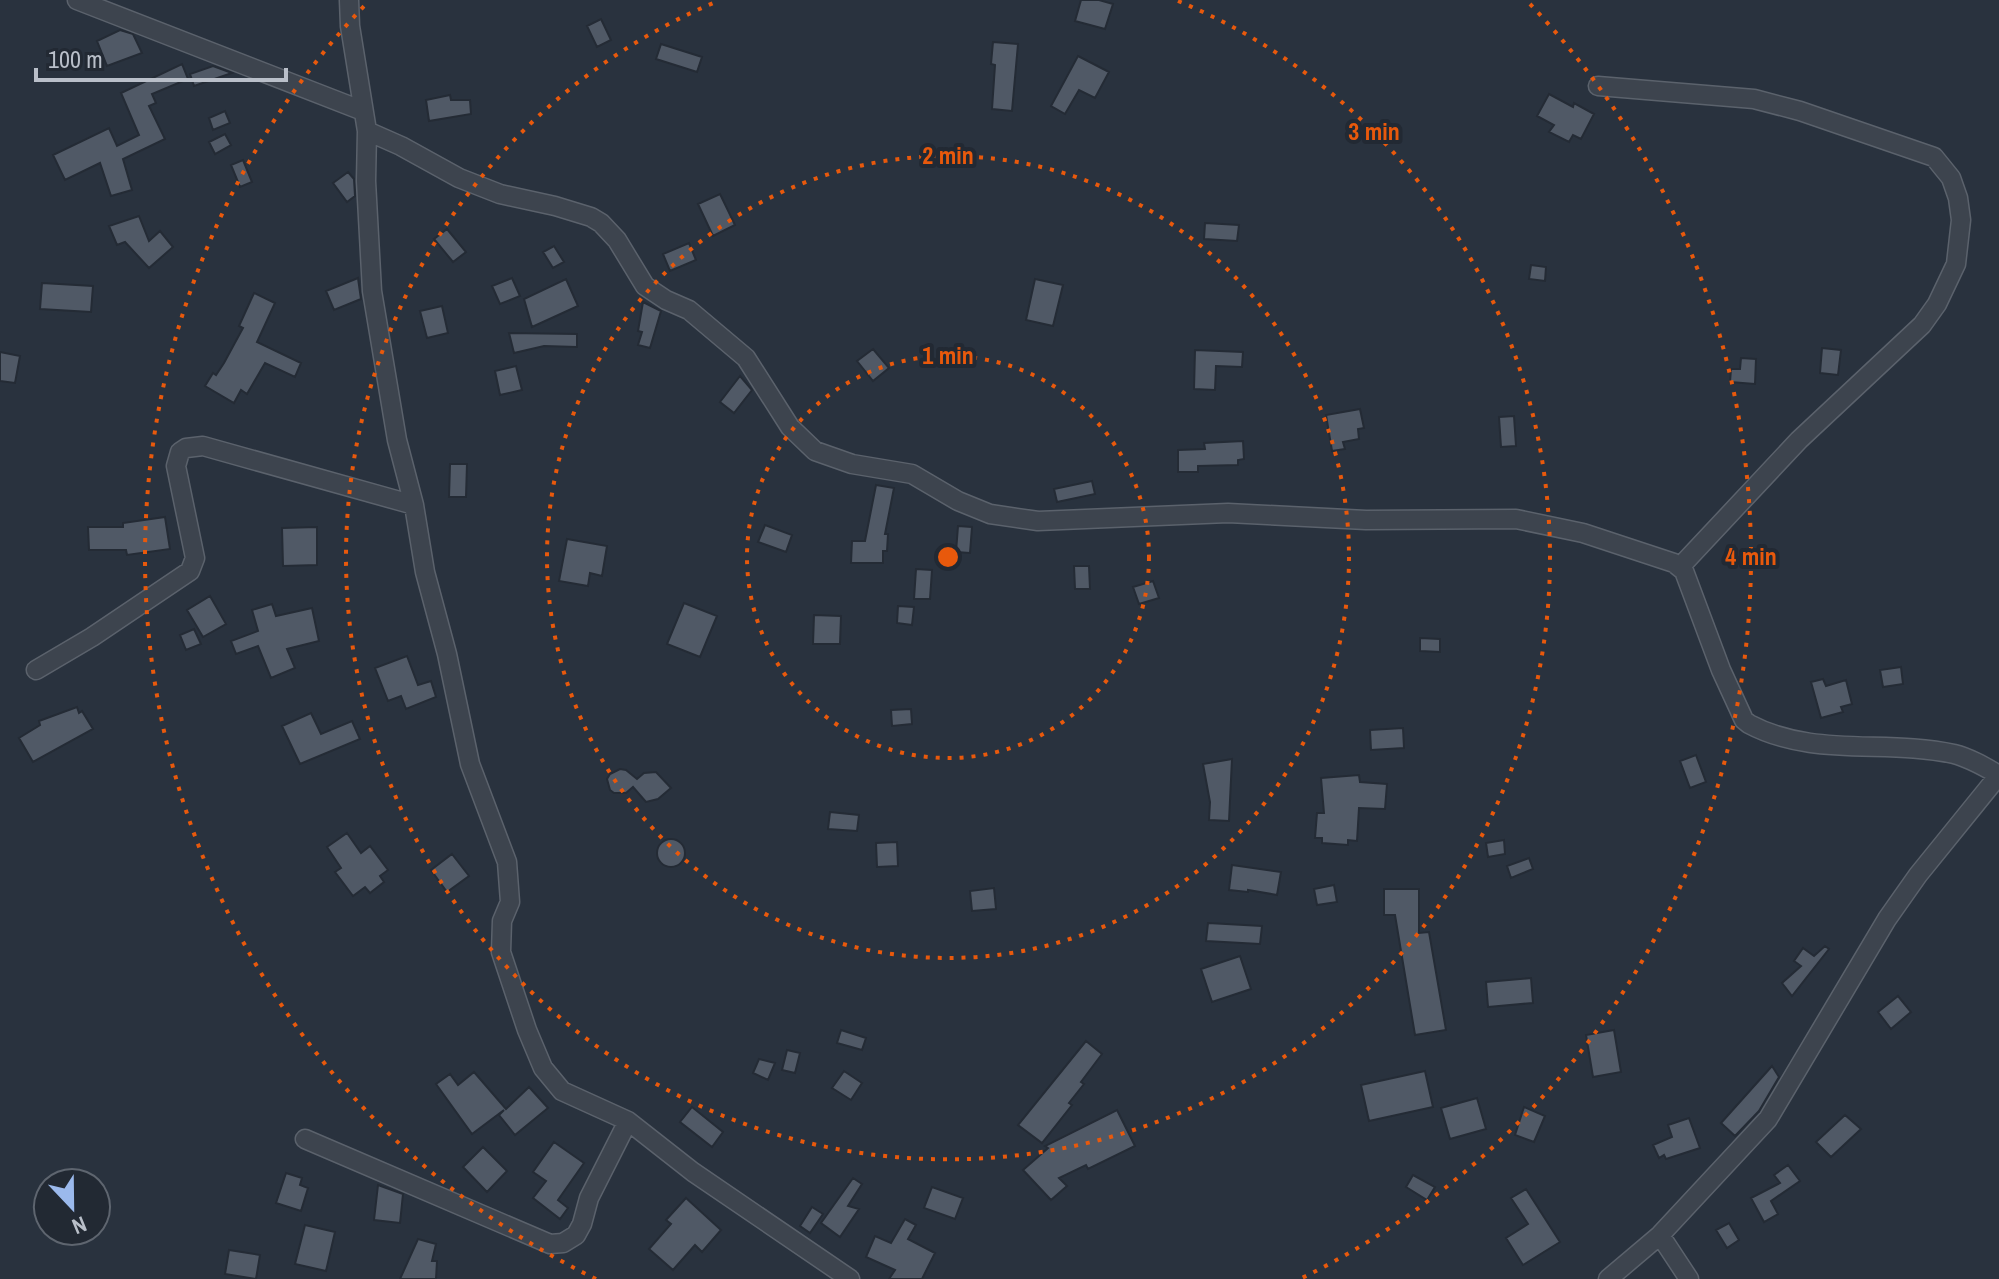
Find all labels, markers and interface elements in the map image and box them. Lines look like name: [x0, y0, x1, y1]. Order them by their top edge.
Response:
scale bar: [36, 32, 286, 82]
text: 100 m: [48, 43, 103, 75]
text: 3 min: [1348, 115, 1400, 147]
text: 2 min: [922, 139, 974, 171]
text: 1 min: [922, 339, 974, 371]
text: 4 min: [1725, 540, 1777, 572]
centre of rings: [934, 543, 962, 571]
north arrow: [32, 1167, 112, 1247]
text: N: [68, 1209, 91, 1242]

